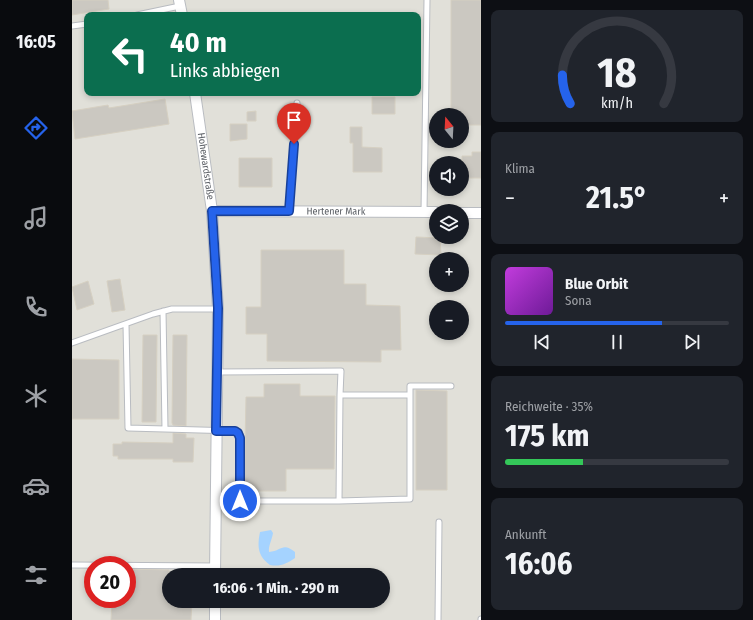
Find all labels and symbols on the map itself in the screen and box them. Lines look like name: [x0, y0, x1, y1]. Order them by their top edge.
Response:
pin: [277, 103, 311, 144]
north arrow: [429, 108, 469, 148]
street label: Hohewardstraße: [195, 132, 216, 201]
street label: Hertener Mark: [307, 205, 366, 218]
position arrow: [219, 480, 261, 522]
speed limit sign: 20: [84, 556, 136, 608]

